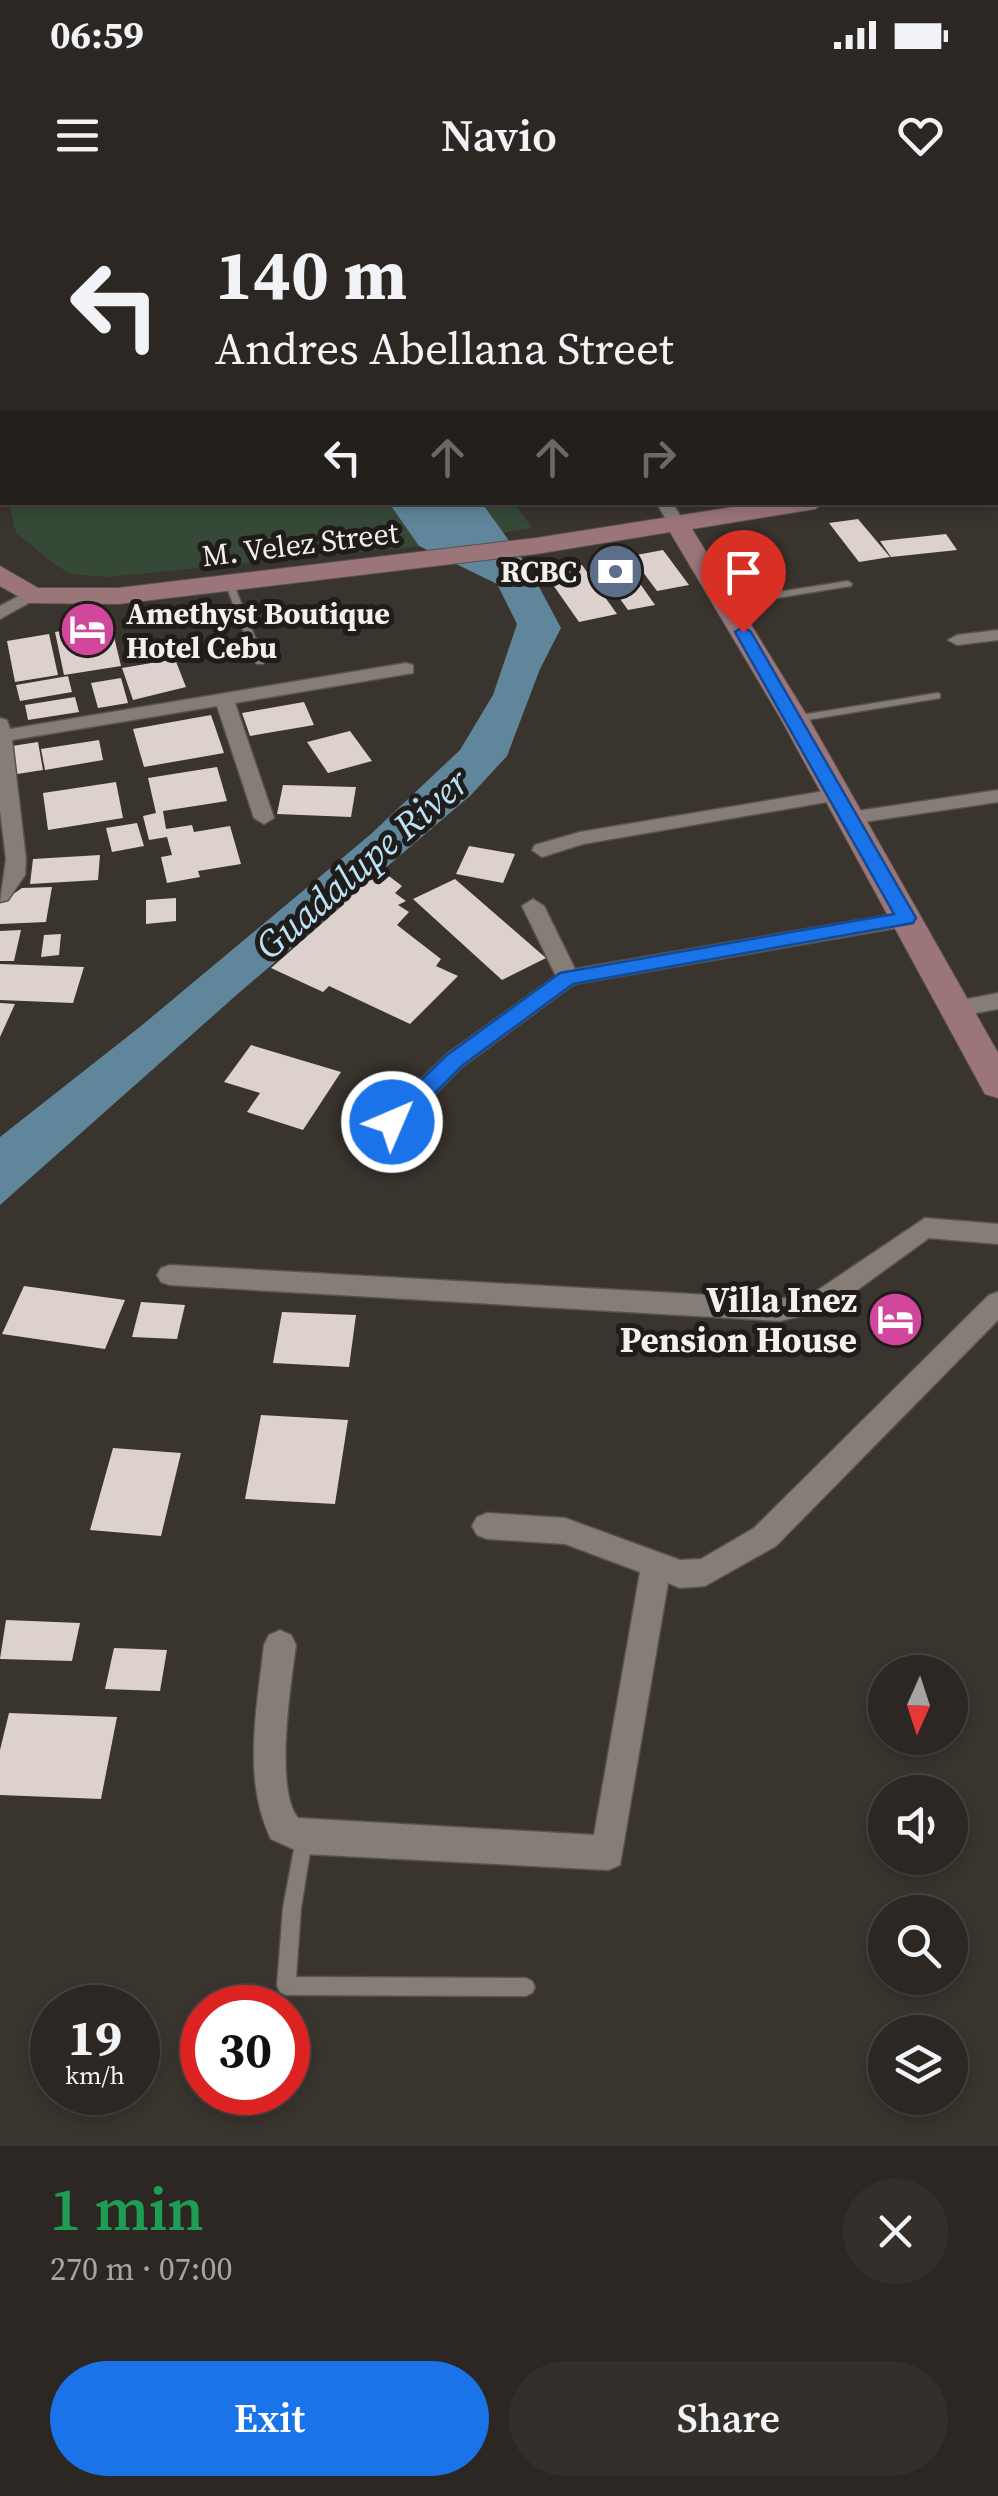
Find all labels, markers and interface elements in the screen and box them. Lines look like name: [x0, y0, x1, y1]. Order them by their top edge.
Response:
text: 06:59: [50, 9, 144, 61]
text: Navio: [441, 104, 557, 166]
icon: menu: [50, 108, 105, 163]
icon: heart: [893, 108, 948, 163]
text: 140 m: [215, 226, 407, 322]
icon: left: [50, 240, 180, 370]
text: Andres Abellana Street: [215, 317, 674, 379]
icon: left: [315, 430, 370, 485]
icon: ahead: [420, 430, 475, 485]
icon: ahead: [525, 430, 580, 485]
icon: right: [630, 430, 685, 485]
street label: M. Velez Street: [199, 512, 401, 576]
pin: [701, 530, 786, 633]
bank icon: RCBC: [586, 541, 646, 601]
icon: arrive: [716, 545, 771, 600]
place label: RCBC: [500, 551, 577, 592]
place label: Amethyst Boutique Hotel Cebu: [126, 593, 390, 668]
hotel icon: Amethyst Boutique Hotel Cebu: [57, 600, 117, 660]
water label: Guadalupe River: [244, 756, 481, 971]
position arrow: [340, 1070, 444, 1174]
place label: Villa Inez Pension House: [620, 1276, 857, 1364]
hotel icon: Villa Inez Pension House: [866, 1290, 926, 1350]
north arrow: [868, 1655, 968, 1755]
map controls: [868, 1655, 968, 2115]
button: sound: [868, 1775, 968, 1875]
button: search: [868, 1895, 968, 1995]
speed limit sign: 30: [180, 1985, 310, 2115]
text: 19: [68, 2003, 122, 2072]
button: layers: [868, 2015, 968, 2115]
text: km/h: [65, 2058, 125, 2092]
text: 1 min: [50, 2168, 204, 2250]
button: close: [843, 2179, 948, 2284]
text: 270 m · 07:00: [50, 2247, 232, 2291]
button: Exit: [50, 2361, 489, 2476]
button: Share: [509, 2361, 948, 2476]

